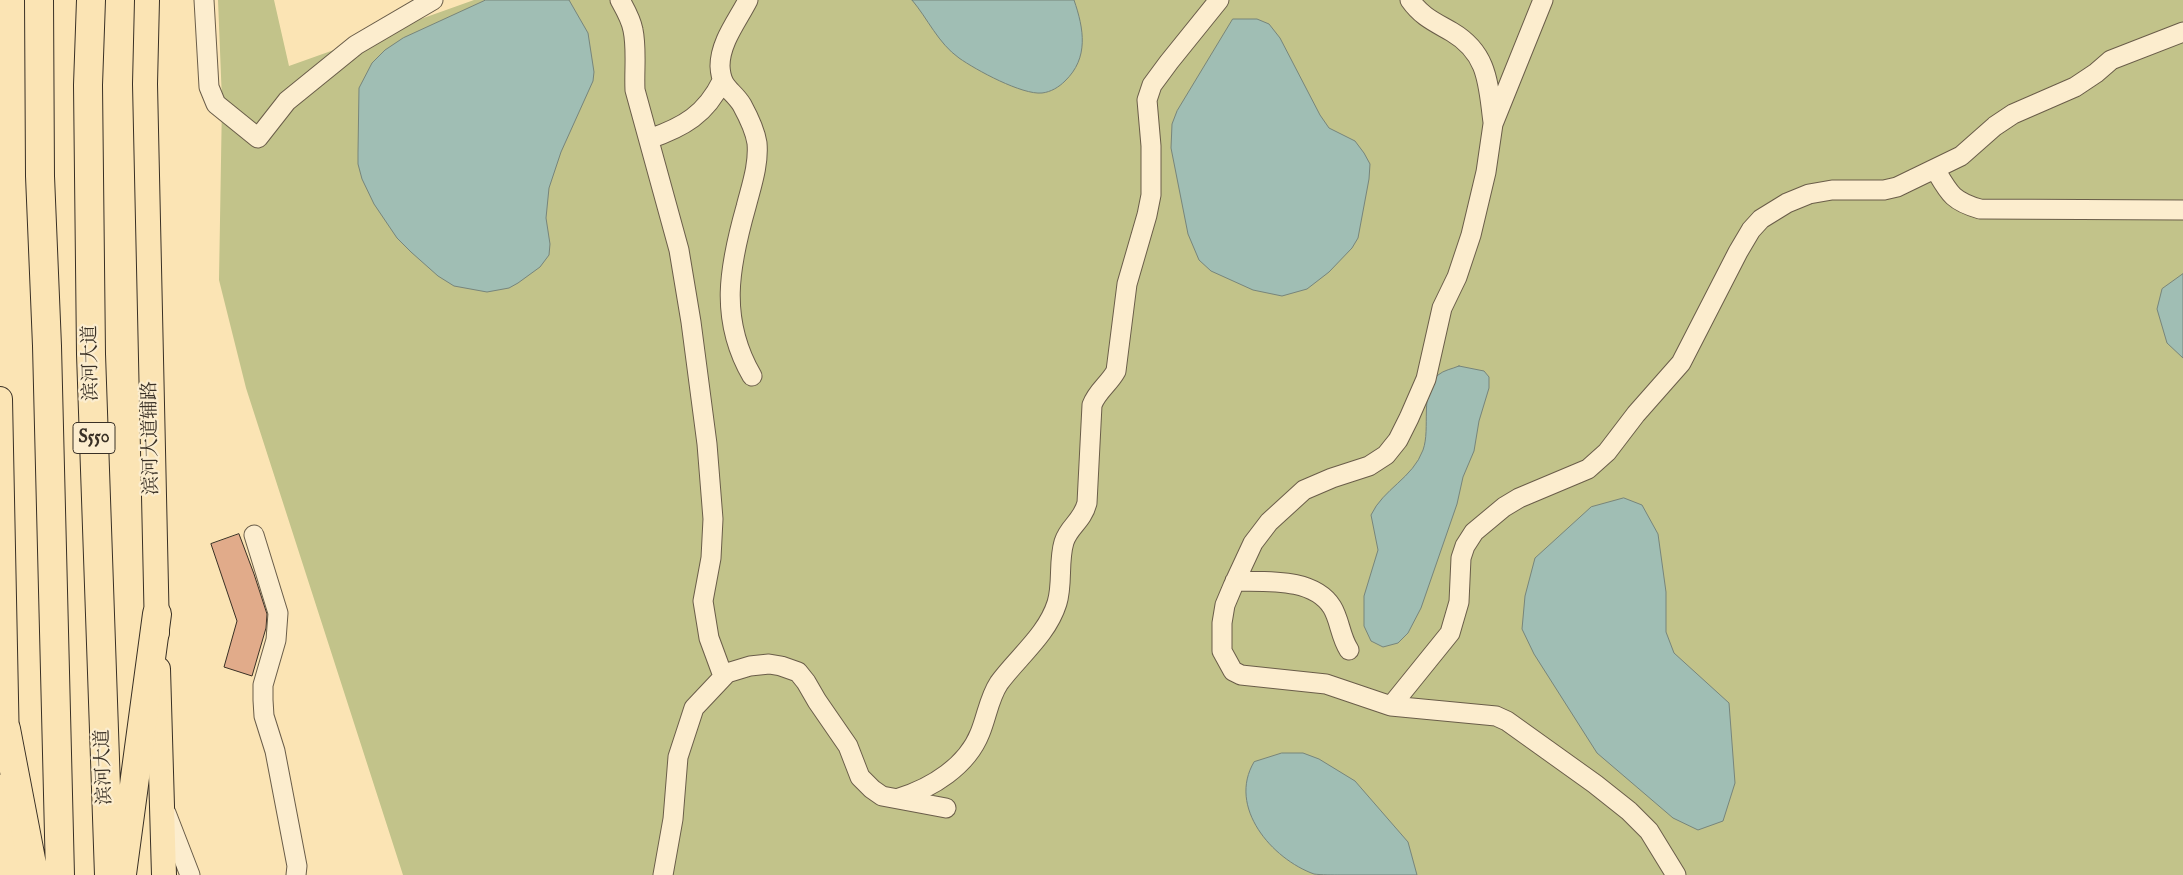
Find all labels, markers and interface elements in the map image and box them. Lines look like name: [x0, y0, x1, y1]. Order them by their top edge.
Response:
street label: 滨河大道: [80, 325, 104, 401]
street label: 滨河大道辅路: [140, 381, 164, 495]
road number: S550: [73, 422, 115, 453]
street label: 滨河大道: [92, 729, 118, 805]

